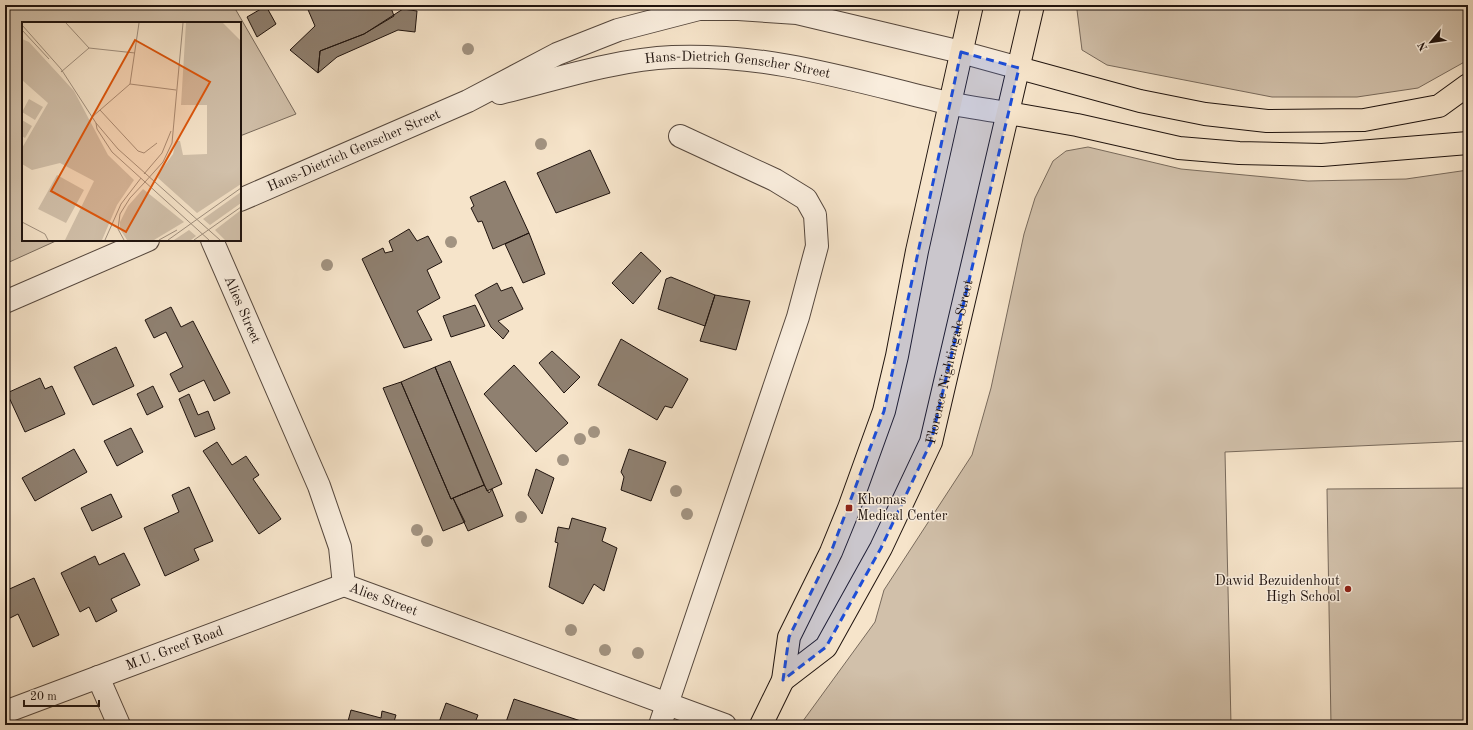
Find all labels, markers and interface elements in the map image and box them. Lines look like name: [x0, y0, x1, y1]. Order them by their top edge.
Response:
inset map: [22, 22, 241, 241]
north arrow: [1411, 22, 1451, 62]
text: N: [1416, 39, 1430, 52]
street label: Hans-Dietrich Genscher Street: [644, 50, 832, 81]
street label: Hans-Dietrich Genscher Street: [265, 107, 442, 194]
street label: Alies Street: [222, 274, 263, 346]
street label: Florence Nightingale Street: [924, 278, 976, 445]
place label: Khomas Medical Center: [857, 493, 948, 523]
marker: Khomas Medical Center: [844, 503, 854, 513]
place label: Dawid Bezuidenhout High School: [1215, 574, 1340, 604]
street label: Alies Street: [347, 581, 420, 618]
marker: Dawid Bezuidenhout High School: [1343, 584, 1353, 594]
street label: M.U. Greef Road: [124, 624, 225, 673]
scale bar: [24, 682, 99, 708]
text: 20 m: [30, 691, 57, 703]

